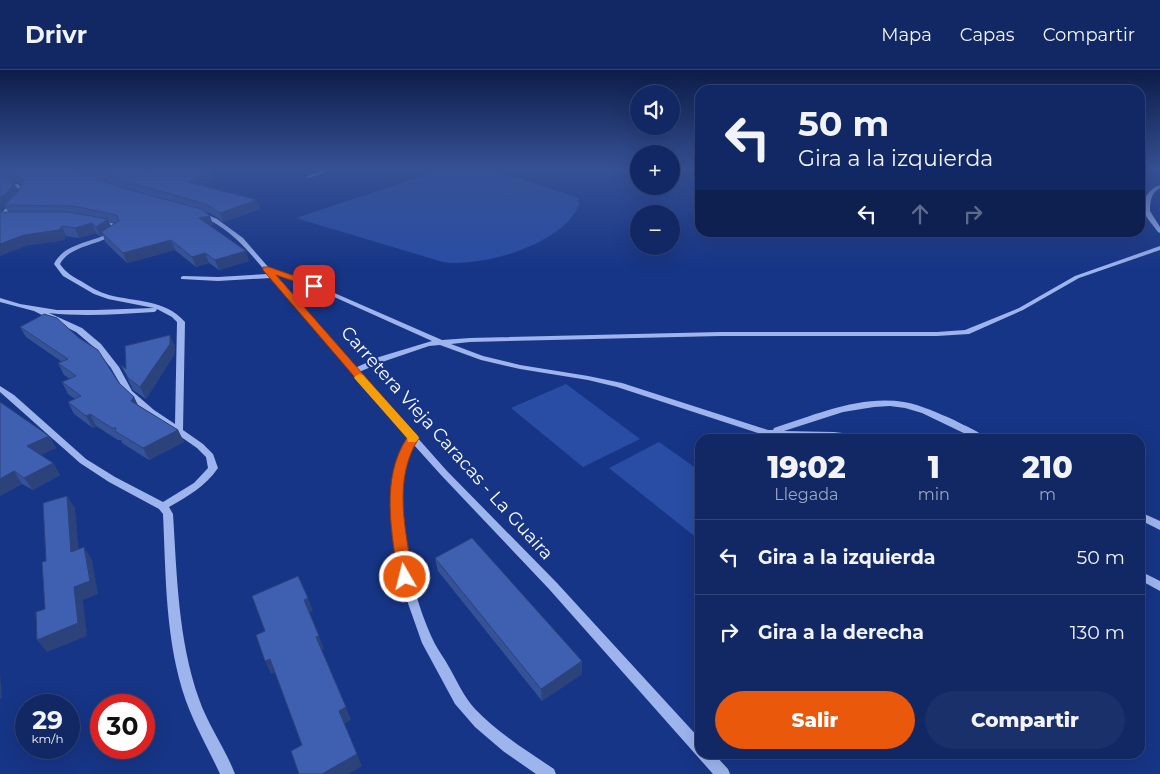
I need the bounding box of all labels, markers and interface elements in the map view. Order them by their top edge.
text: Drivr [25,20,87,49]
text: Mapa [881,24,932,46]
text: Capas [960,24,1015,46]
text: Compartir [1043,24,1135,46]
map controls [630,85,680,255]
button: sound [630,85,680,135]
text: 50 m [798,102,889,145]
icon: left [715,105,780,170]
button: + [630,145,680,195]
text: Gira a la izquierda [798,145,993,172]
icon: left [853,200,881,228]
icon: ahead [906,200,934,228]
icon: right [959,200,987,228]
button: − [630,205,680,255]
pin [293,265,335,307]
icon: arrive [300,272,328,300]
street label: Carretera Vieja Caracas - La Guaira [336,322,558,564]
text: 19:02 [767,449,846,486]
text: 1 [928,449,940,486]
text: 210 [1022,449,1073,486]
text: Llegada [774,485,838,504]
text: min [918,485,950,504]
text: m [1039,485,1056,504]
icon: left [715,543,743,571]
text: Gira a la izquierda [758,546,936,569]
text: 50 m [1077,546,1125,569]
position arrow [378,550,430,602]
icon: right [715,618,743,646]
text: Gira a la derecha [758,621,924,644]
text: 130 m [1070,621,1125,644]
button: Salir [715,691,915,749]
button: Compartir [925,691,1125,749]
speed limit sign: 30 [90,694,155,759]
text: 29 [32,705,63,735]
text: km/h [31,731,64,746]

